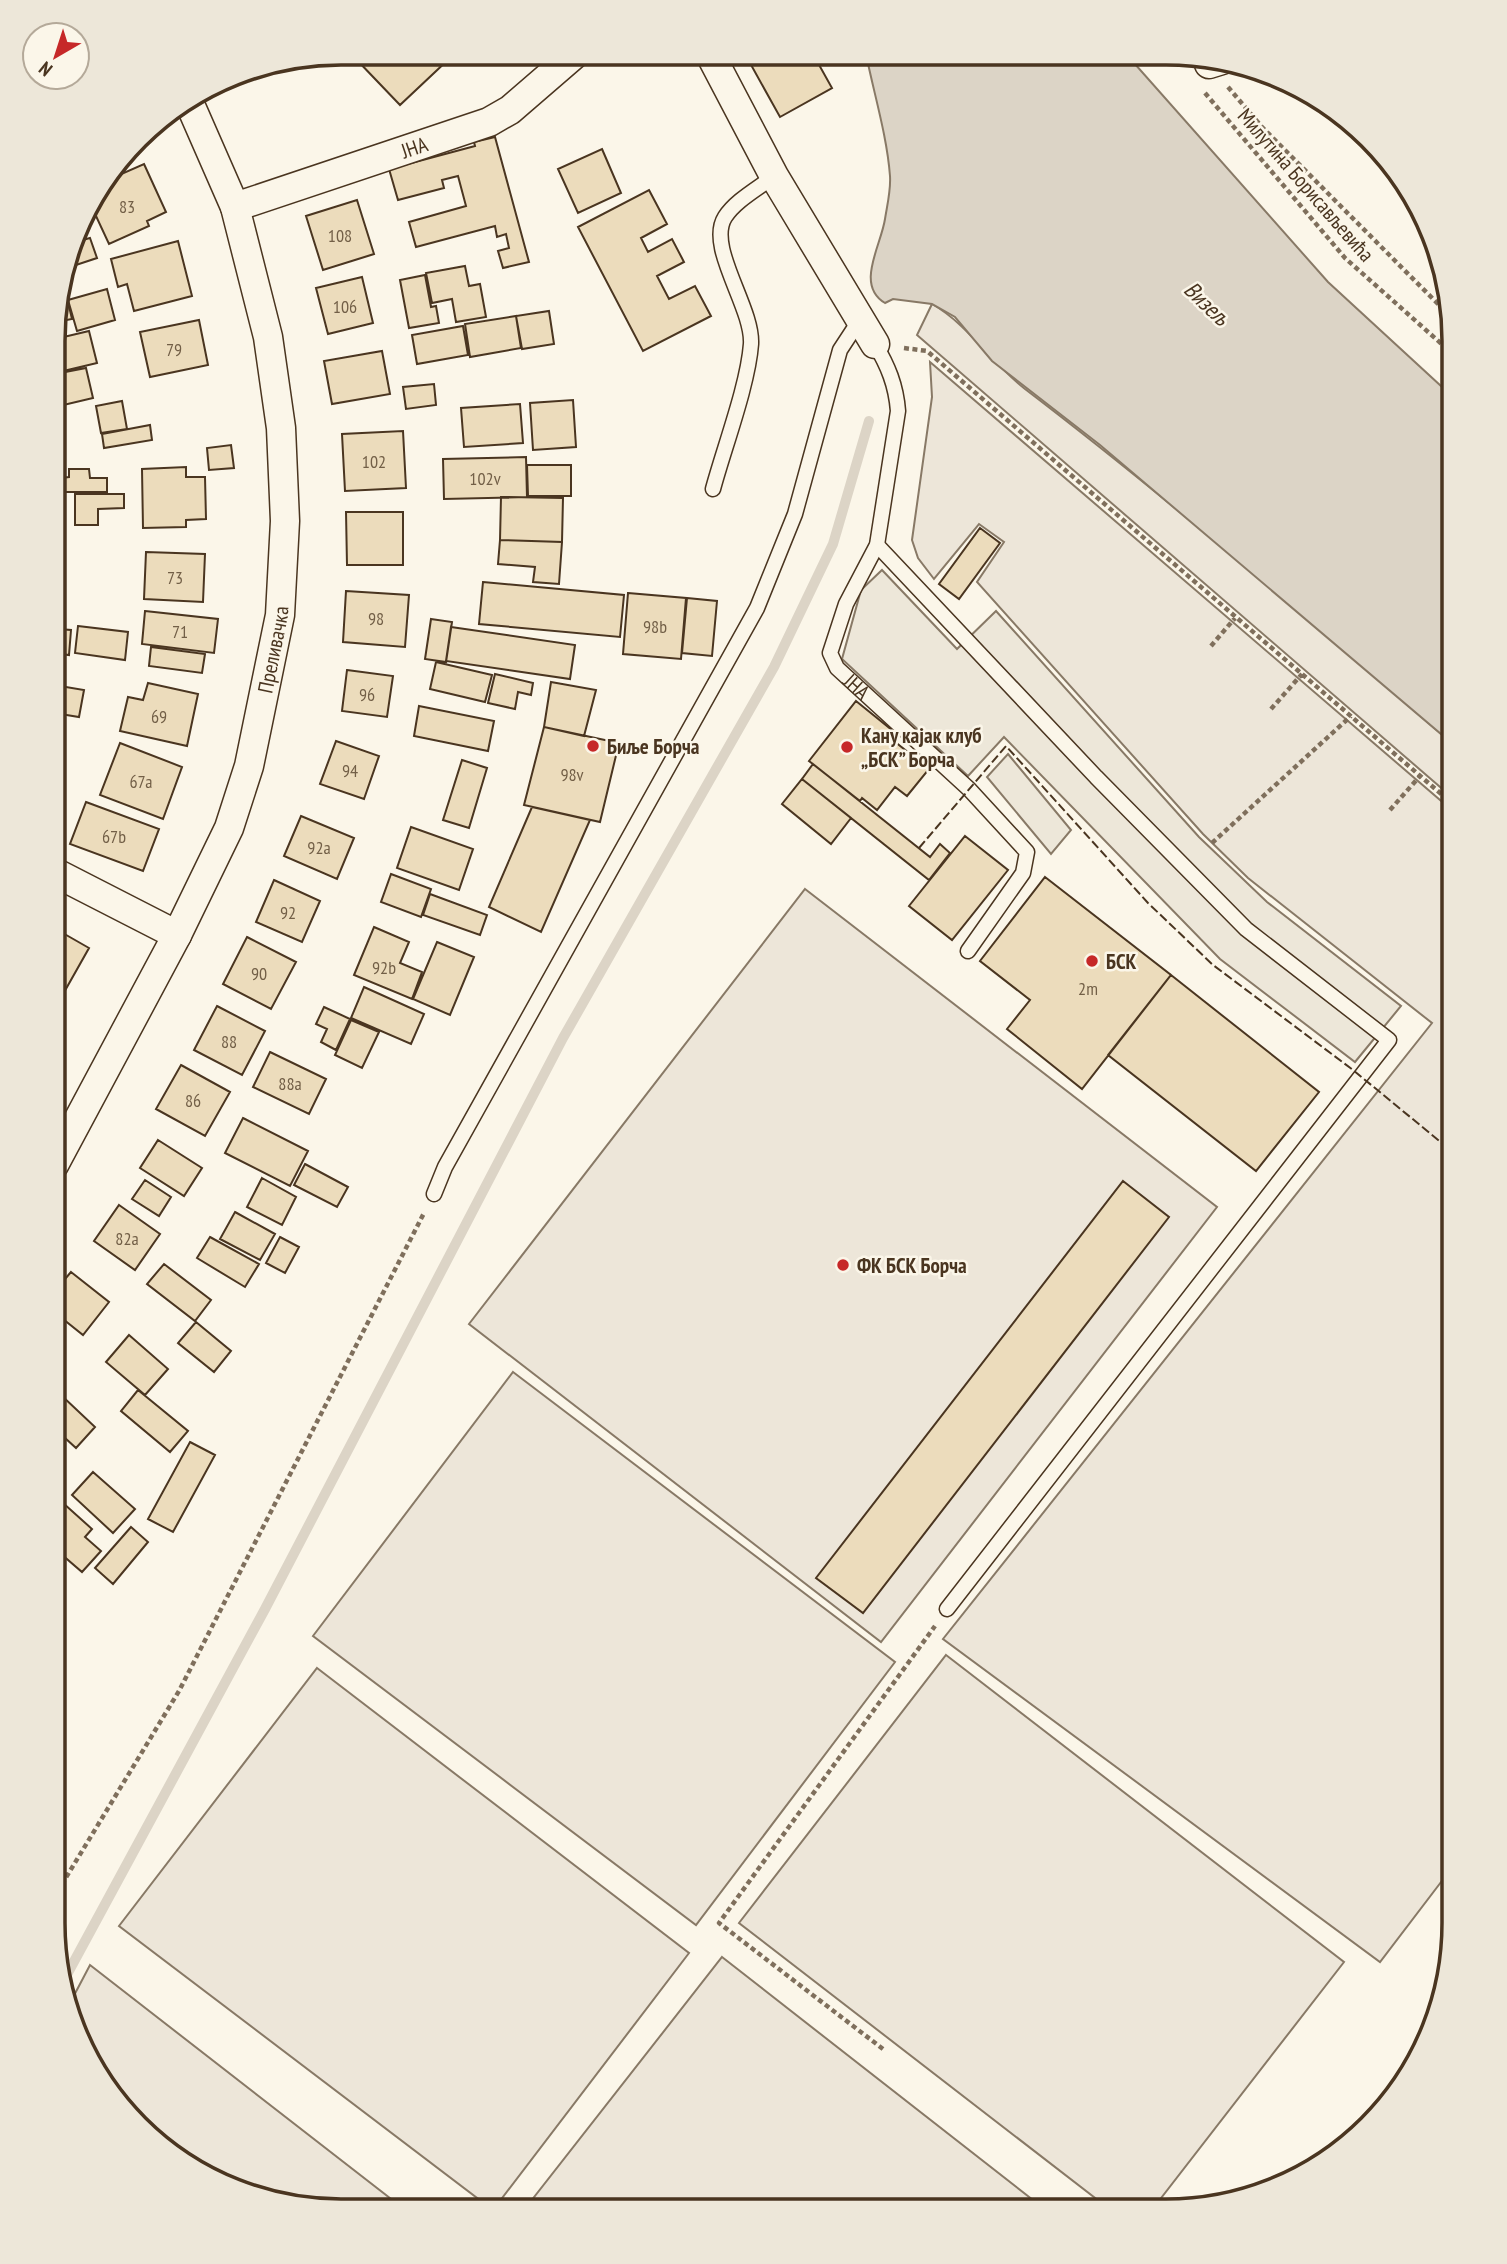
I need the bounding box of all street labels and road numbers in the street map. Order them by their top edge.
street label: Милутина Борисављевића [1232,103,1380,267]
street label: ЈНА [397,130,431,164]
street label: Преливачка [251,605,294,695]
street label: ЈНА [837,667,876,705]

